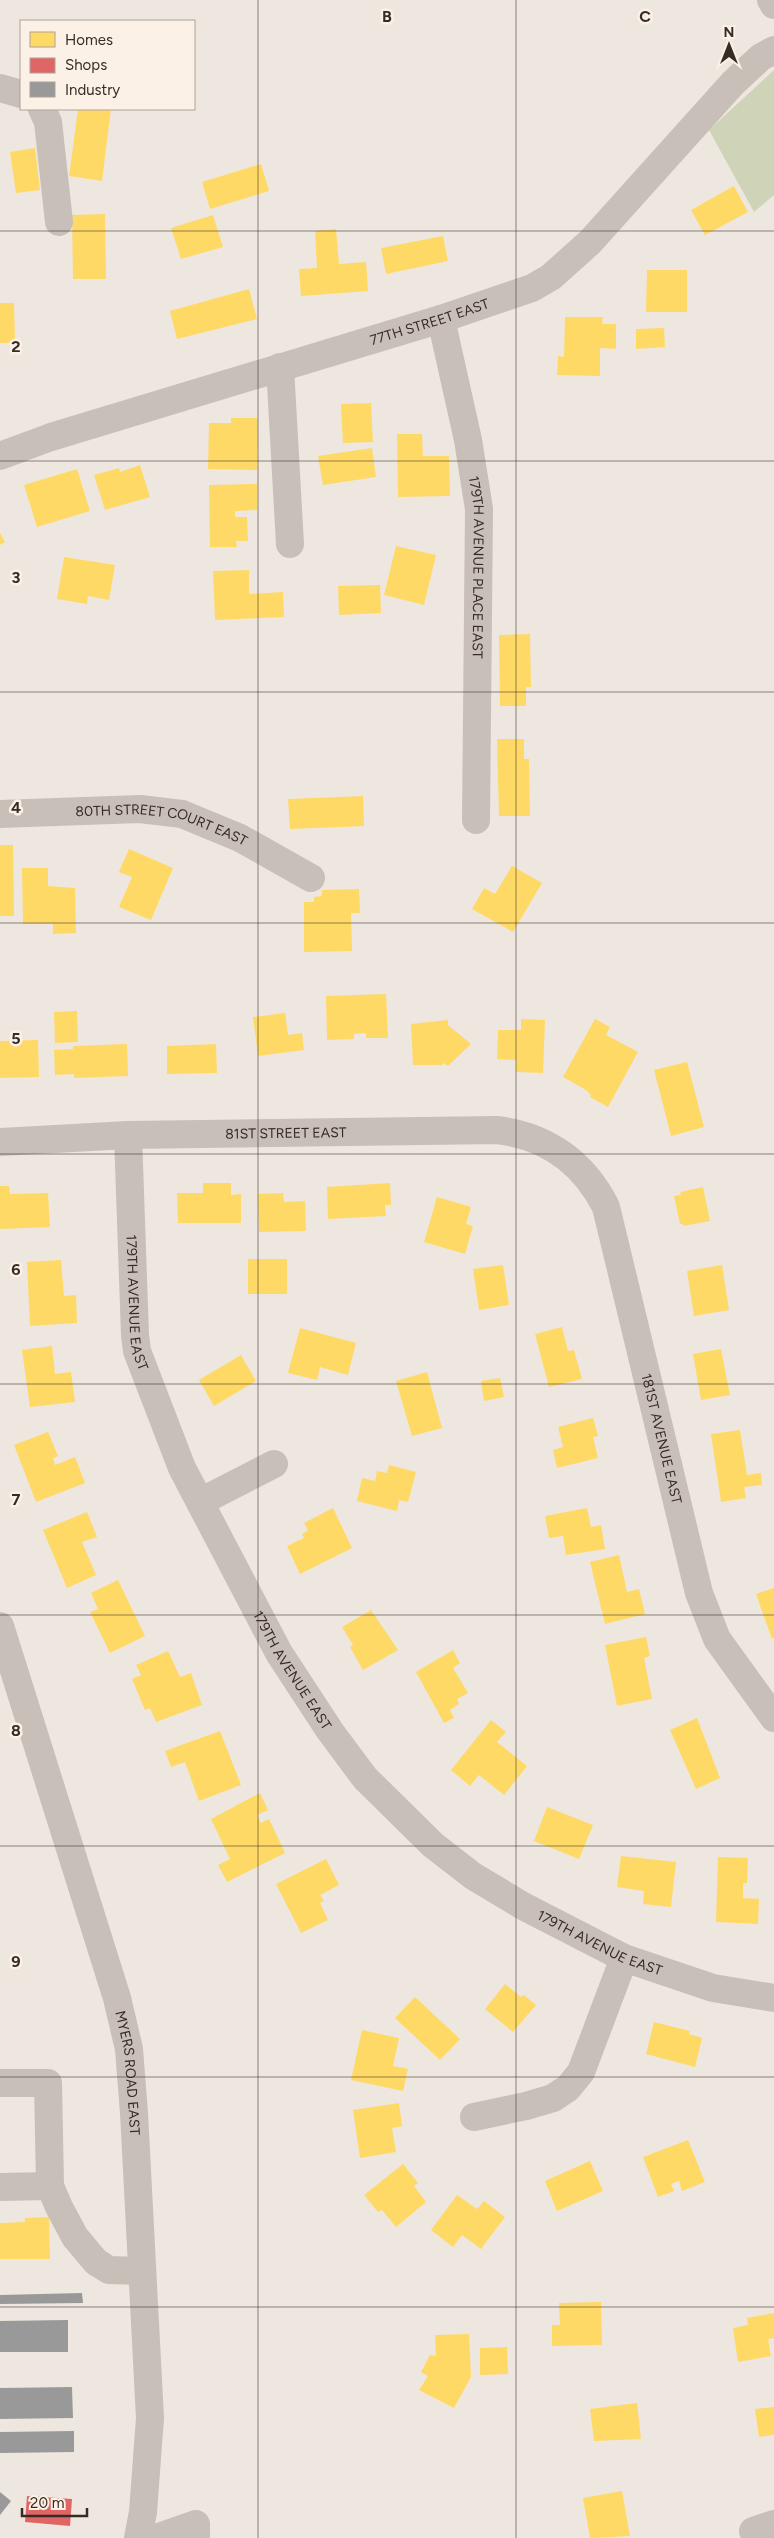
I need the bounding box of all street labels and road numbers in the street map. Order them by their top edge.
street label: 77TH STREET EAST [368,295,492,349]
street label: 179TH AVENUE PLACE EAST [465,475,487,659]
street label: 80TH STREET COURT EAST [75,801,251,850]
street label: 81ST STREET EAST [225,1124,347,1143]
street label: 179TH AVENUE EAST [122,1234,152,1373]
street label: 181ST AVENUE EAST [637,1372,685,1506]
street label: 179TH AVENUE EAST [249,1608,335,1733]
street label: 179TH AVENUE EAST [534,1907,665,1979]
street label: MYERS ROAD EAST [111,2009,143,2136]

